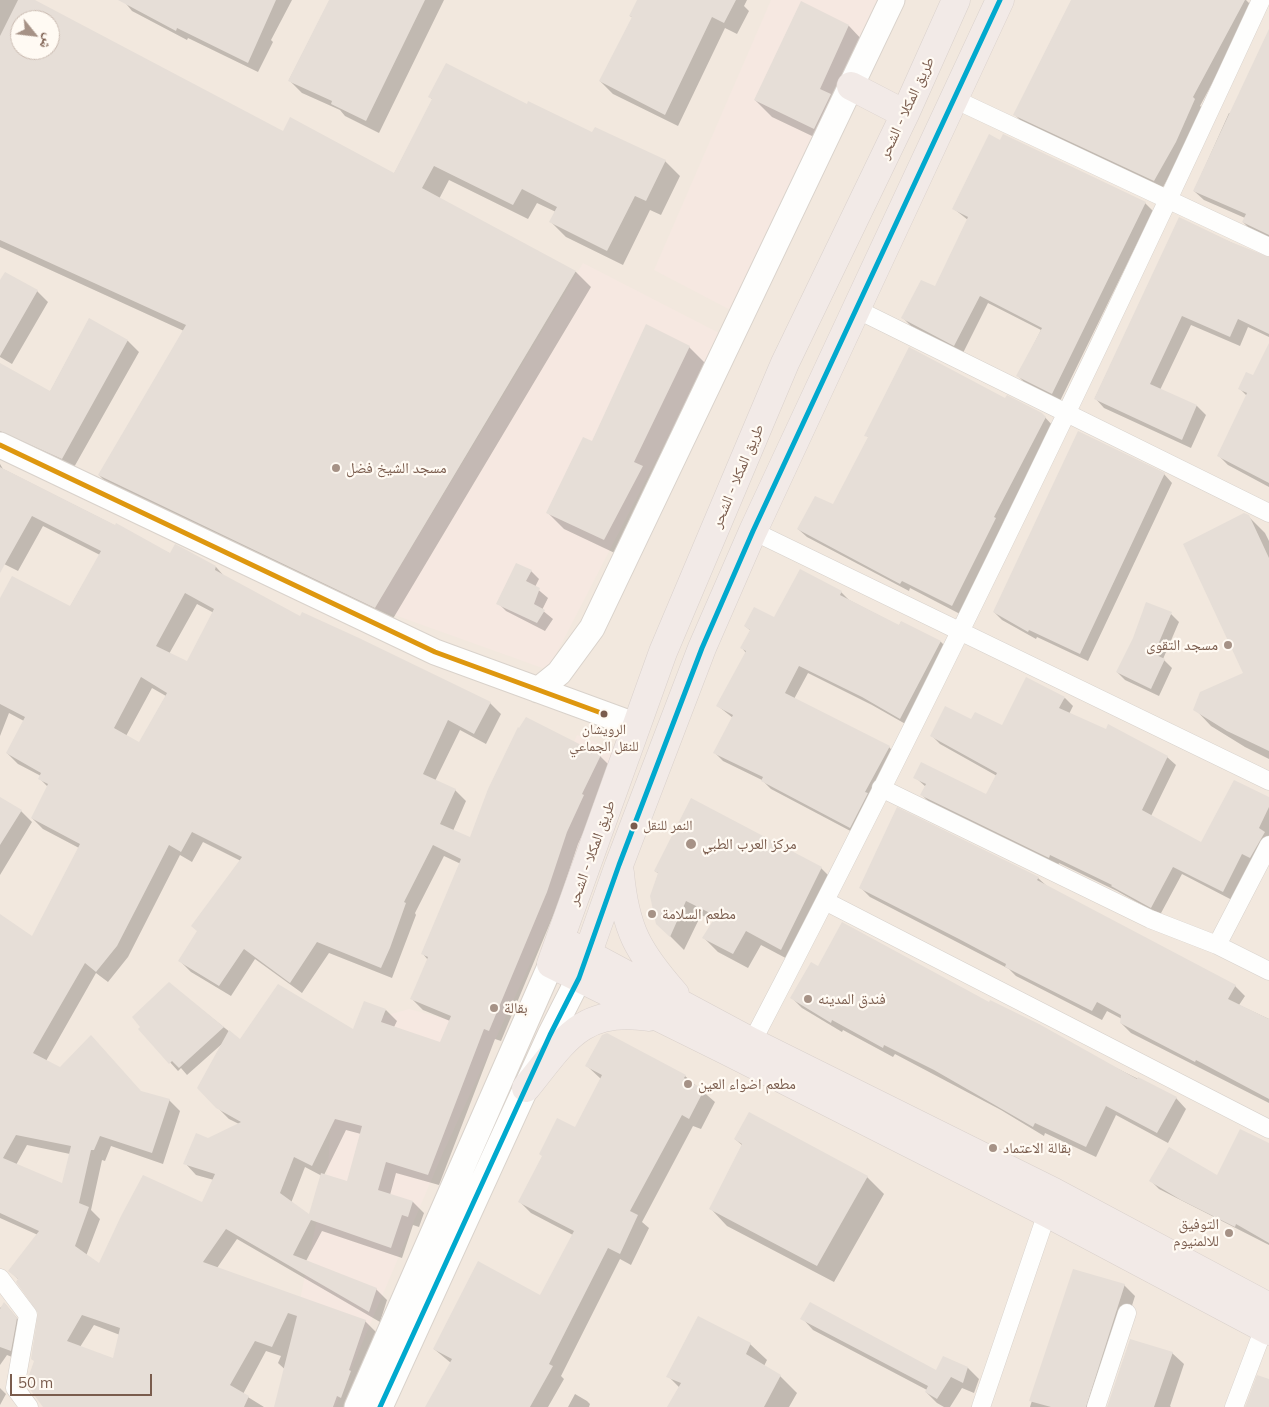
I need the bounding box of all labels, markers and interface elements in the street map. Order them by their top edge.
north arrow [10,10,60,60]
text: ش [36,31,59,53]
street label: طريق المكلا - الشحر [875,54,939,162]
street label: طريق المكلا - الشحر [708,422,768,530]
place label: مسجد الشيخ فضل [346,459,447,477]
marker: مسجد الشيخ فضل [330,462,342,474]
place label: مسجد التقوى [1146,636,1218,654]
marker: مسجد التقوى [1222,639,1234,651]
marker: الرويشان للنقل الجماعي [599,709,609,719]
place label: الرويشان للنقل الجماعي [569,722,639,754]
street label: طريق المكلا - الشحر [565,798,619,908]
place label: النمر للنقل [643,818,693,834]
marker: النمر للنقل [629,821,639,831]
place label: مركز العرب الطبي [702,835,796,853]
marker: مركز العرب الطبي [684,837,698,851]
place label: مطعم السلامة [662,905,736,923]
marker: مطعم السلامة [646,908,658,920]
place label: فندق المدينه [818,990,886,1008]
marker: فندق المدينه [802,993,814,1005]
place label: بقالة [504,999,528,1017]
marker: بقالة [488,1002,500,1014]
place label: مطعم اضواء العين [698,1075,796,1093]
marker: مطعم اضواء العين [682,1078,694,1090]
place label: بقالة الاعتماد [1003,1139,1071,1157]
marker: بقالة الاعتماد [987,1142,999,1154]
place label: التوفيق للالمنيوم [1173,1215,1219,1250]
marker: التوفيق للالمنيوم [1223,1227,1235,1239]
scale bar [12,1364,155,1396]
text: 50 m [18,1373,53,1392]

